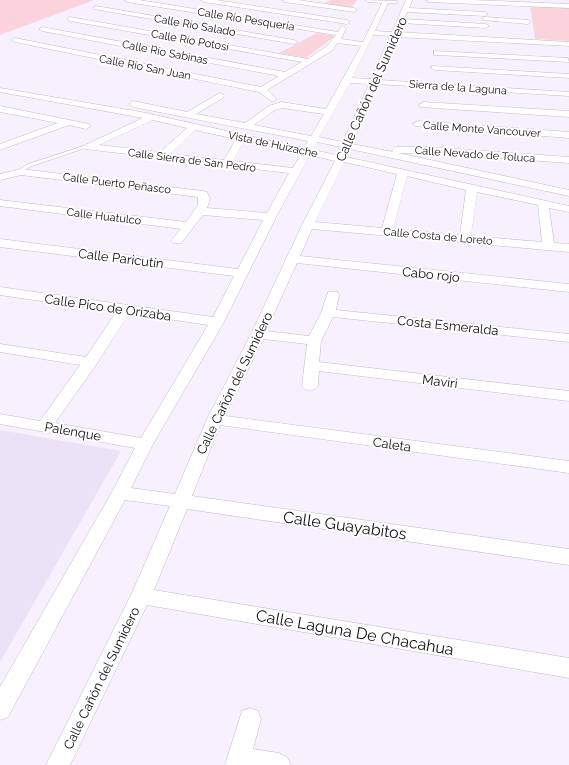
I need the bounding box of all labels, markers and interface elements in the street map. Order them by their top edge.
street label: Calle Río Pesquería [196,5,295,34]
street label: Calle Río Salado [153,12,237,39]
street label: Calle Cañón del Sumidero [333,14,410,164]
street label: Calle Río Potosí [150,27,230,54]
street label: Calle Río Sabinas [121,38,209,67]
street label: Calle Río San Juan [98,52,192,83]
street label: Sierra de la Laguna [409,78,507,97]
street label: Calle Monte Vancouver [423,119,541,140]
street label: Vista de Huizache [227,129,319,160]
street label: Calle Nevado de Toluca [414,144,536,165]
street label: Calle Sierra de San Pedro [127,146,257,175]
street label: Calle Puerto Peñasco [62,170,172,197]
street label: Calle Huatulco [66,205,142,228]
street label: Calle Costa de Loreto [383,225,494,248]
street label: Calle Paricutín [77,246,165,271]
street label: Cabo rojo [401,264,461,285]
street label: Calle Pico de Orizaba [44,291,172,324]
street label: Calle Cañón del Sumidero [193,309,276,457]
street label: Costa Esmeralda [397,313,499,338]
street label: Maviri [421,372,458,391]
street label: Palenque [43,419,103,444]
street label: Caleta [372,434,412,455]
street label: Calle Guayabitos [282,507,408,544]
street label: Calle Cañón del Sumidero [60,604,143,752]
street label: Calle Laguna De Chacahua [255,606,455,659]

